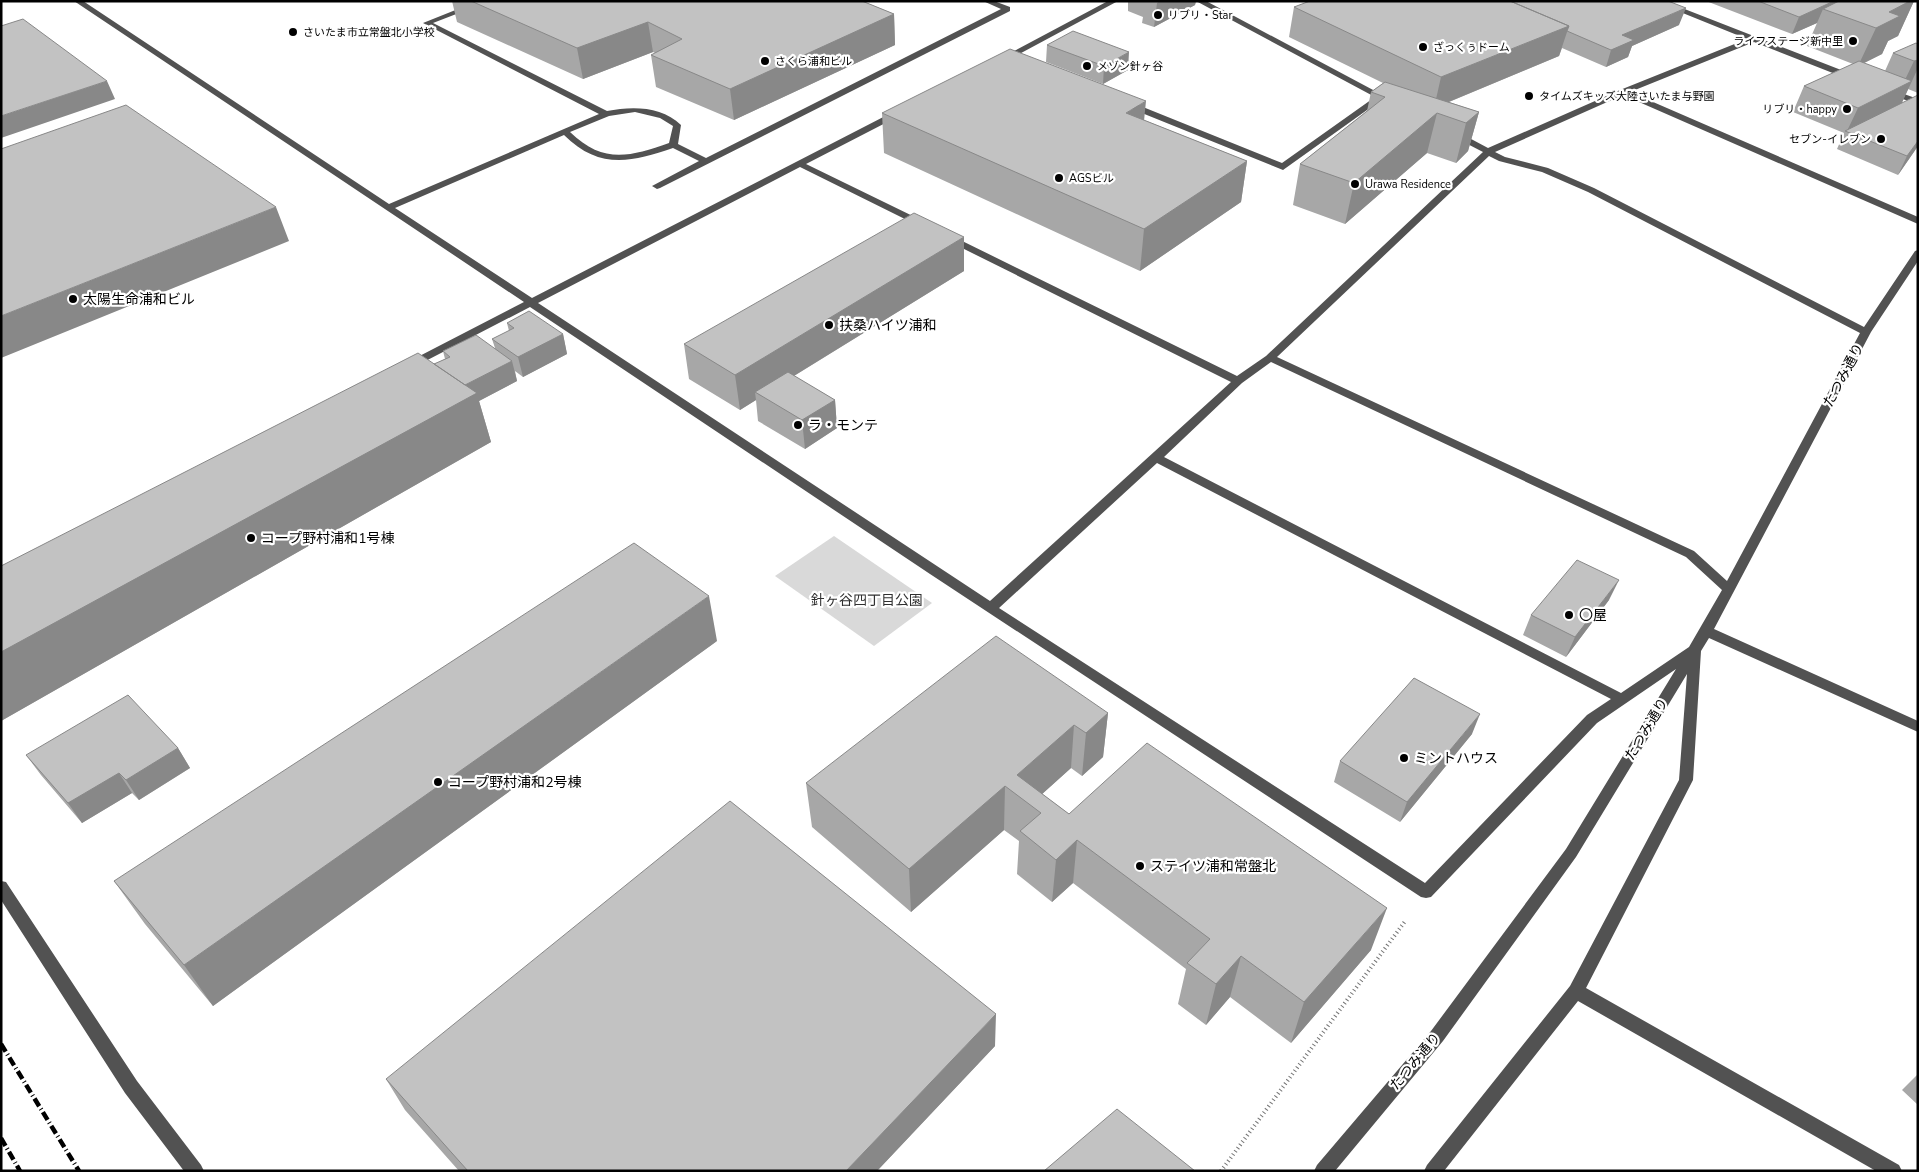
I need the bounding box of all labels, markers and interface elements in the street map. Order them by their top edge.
place label: リブリ・Star [1168,8,1232,23]
marker: リブリ・Star [1152,9,1164,21]
place label: さいたま市立常盤北小学校 [303,25,435,40]
marker: さいたま市立常盤北小学校 [287,26,299,38]
place label: ライフステージ新中里 [1733,34,1843,49]
marker: ライフステージ新中里 [1847,35,1859,47]
place label: ざっくぅドーム [1433,40,1510,55]
marker: ざっくぅドーム [1417,41,1429,53]
place label: さくら浦和ビル [775,54,852,69]
marker: さくら浦和ビル [759,55,771,67]
place label: メゾン針ヶ谷 [1097,59,1163,74]
marker: メゾン針ヶ谷 [1081,60,1093,72]
place label: タイムズキッズ大陸さいたま与野園 [1539,89,1714,104]
marker: タイムズキッズ大陸さいたま与野園 [1523,90,1535,102]
place label: リブリ・happy [1763,102,1837,117]
marker: リブリ・happy [1841,103,1853,115]
place label: セブン-イレブン [1789,132,1871,147]
marker: セブン-イレブン [1875,133,1887,145]
place label: AGSビル [1069,171,1114,186]
marker: AGSビル [1053,172,1065,184]
place label: Urawa Residence [1365,177,1451,192]
marker: Urawa Residence [1349,178,1361,190]
place label: 太陽生命浦和ビル [83,290,195,309]
marker: 太陽生命浦和ビル [67,293,79,305]
place label: 扶桑ハイツ浦和 [839,316,937,335]
marker: 扶桑ハイツ浦和 [823,319,835,331]
street label: たつみ通り [1819,340,1868,411]
place label: ラ・モンテ [808,416,878,435]
marker: ラ・モンテ [792,419,804,431]
place label: コープ野村浦和1号棟 [261,529,395,548]
marker: コープ野村浦和1号棟 [245,532,257,544]
park label: 針ヶ谷四丁目公園 [811,591,923,610]
place label: 〇屋 [1579,606,1607,625]
marker: 〇屋 [1563,609,1575,621]
street label: たつみ通り [1620,694,1673,764]
place label: ミントハウス [1414,749,1498,768]
marker: ミントハウス [1398,752,1410,764]
place label: コープ野村浦和2号棟 [448,773,582,792]
marker: コープ野村浦和2号棟 [432,776,444,788]
place label: ステイツ浦和常盤北 [1150,857,1276,876]
marker: ステイツ浦和常盤北 [1134,860,1146,872]
street label: たつみ通り [1386,1028,1445,1094]

